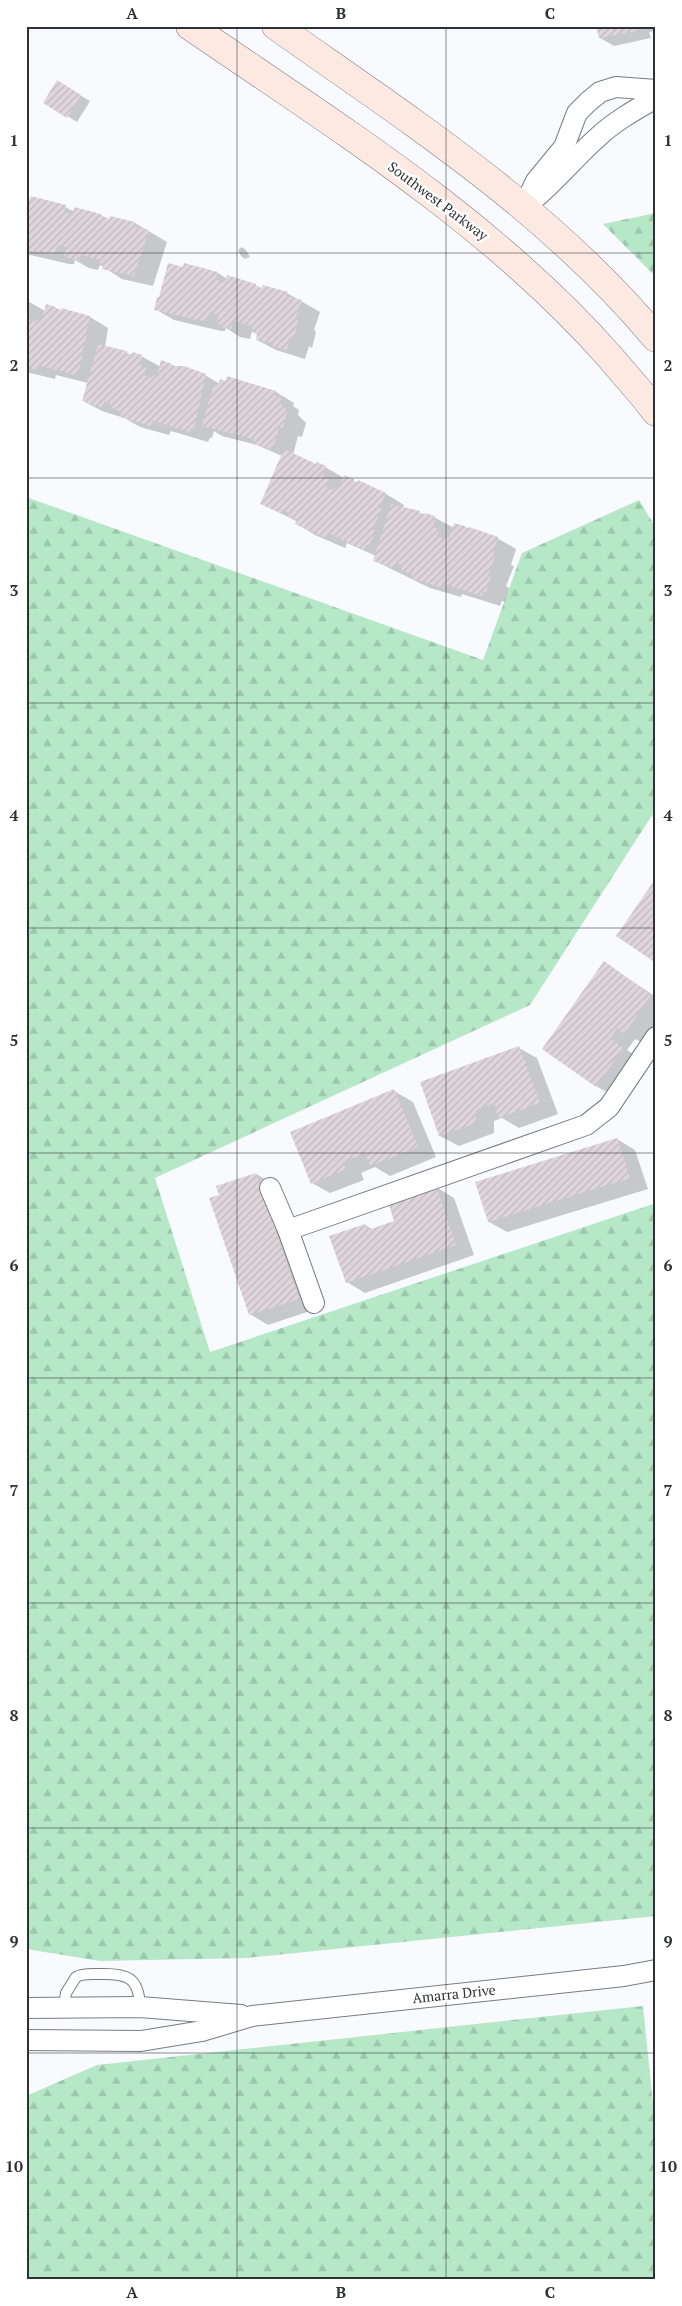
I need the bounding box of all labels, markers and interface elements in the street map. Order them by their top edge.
text: A [126,2,138,24]
text: B [336,2,346,24]
text: C [545,2,555,24]
text: 1 [9,129,19,151]
text: 1 [663,129,673,151]
street label: Southwest Parkway [384,157,493,245]
text: 2 [9,354,19,376]
text: 2 [663,354,673,376]
text: 3 [9,579,19,601]
text: 3 [663,579,673,601]
text: 4 [9,804,19,826]
text: 4 [663,804,673,826]
text: 5 [9,1029,19,1051]
text: 5 [663,1029,673,1051]
text: 6 [9,1254,19,1276]
text: 6 [663,1254,673,1276]
text: 7 [9,1479,19,1501]
text: 7 [663,1479,673,1501]
text: 8 [9,1704,19,1726]
text: 8 [663,1704,673,1726]
text: 9 [9,1930,19,1952]
text: 9 [663,1930,673,1952]
street label: Amarra Drive [412,1980,496,2007]
text: 10 [5,2155,23,2177]
text: 10 [659,2155,677,2177]
text: A [126,2281,138,2303]
text: B [336,2281,346,2303]
text: C [545,2281,555,2303]

